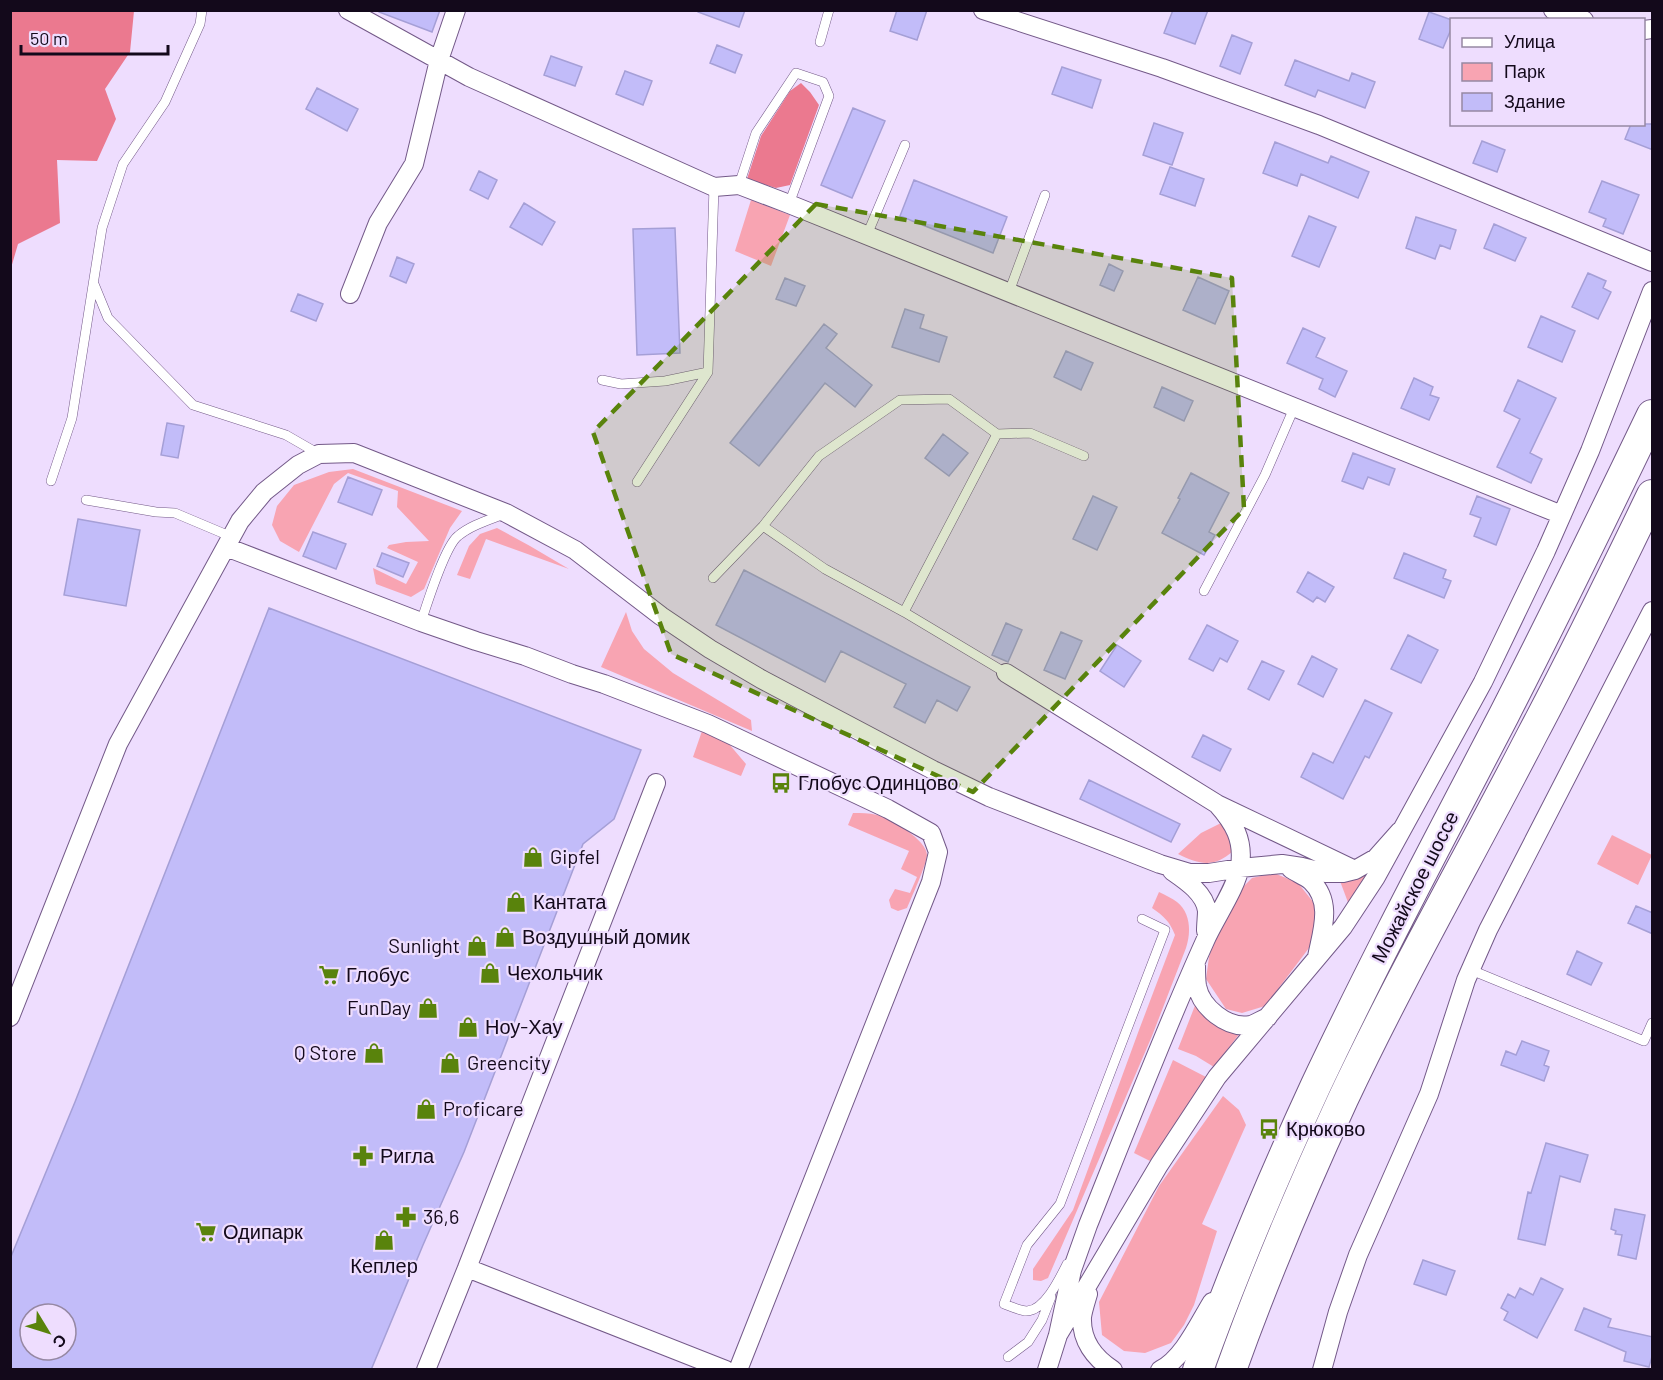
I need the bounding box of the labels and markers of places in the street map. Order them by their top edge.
place label: Глобус Одинцово [798,770,958,794]
bus stop icon: Глобус Одинцово [769,771,793,795]
place label: Gipfel [550,844,600,868]
shop icon: Gipfel [521,845,545,869]
place label: Кантата [533,889,607,913]
shop icon: Кантата [504,890,528,914]
place label: Воздушный домик [522,924,690,948]
shop icon: Воздушный домик [493,925,517,949]
place label: Sunlight [388,933,460,957]
shop icon: Sunlight [465,934,489,958]
place label: Чехольчик [507,960,603,984]
shop icon: Чехольчик [478,961,502,985]
place label: Глобус [346,962,410,986]
supermarket icon: Глобус [317,963,341,987]
place label: FunDay [347,995,411,1019]
shop icon: FunDay [416,996,440,1020]
place label: Ноу-Хау [485,1014,562,1038]
shop icon: Ноу-Хау [456,1015,480,1039]
place label: Q Store [294,1040,357,1064]
shop icon: Q Store [362,1041,386,1065]
place label: Greencity [467,1050,550,1074]
shop icon: Greencity [438,1051,462,1075]
place label: Proficare [443,1096,524,1120]
shop icon: Proficare [414,1097,438,1121]
place label: Крюково [1286,1116,1365,1140]
bus stop icon: Крюково [1257,1117,1281,1141]
place label: Ригла [380,1143,435,1167]
pharmacy icon: Ригла [351,1144,375,1168]
place label: 36,6 [423,1204,459,1228]
pharmacy icon: 36,6 [394,1205,418,1229]
place label: Одипарк [223,1219,303,1243]
supermarket icon: Одипарк [194,1220,218,1244]
shop icon: Кеплер [372,1228,396,1252]
place label: Кеплер [350,1253,418,1277]

